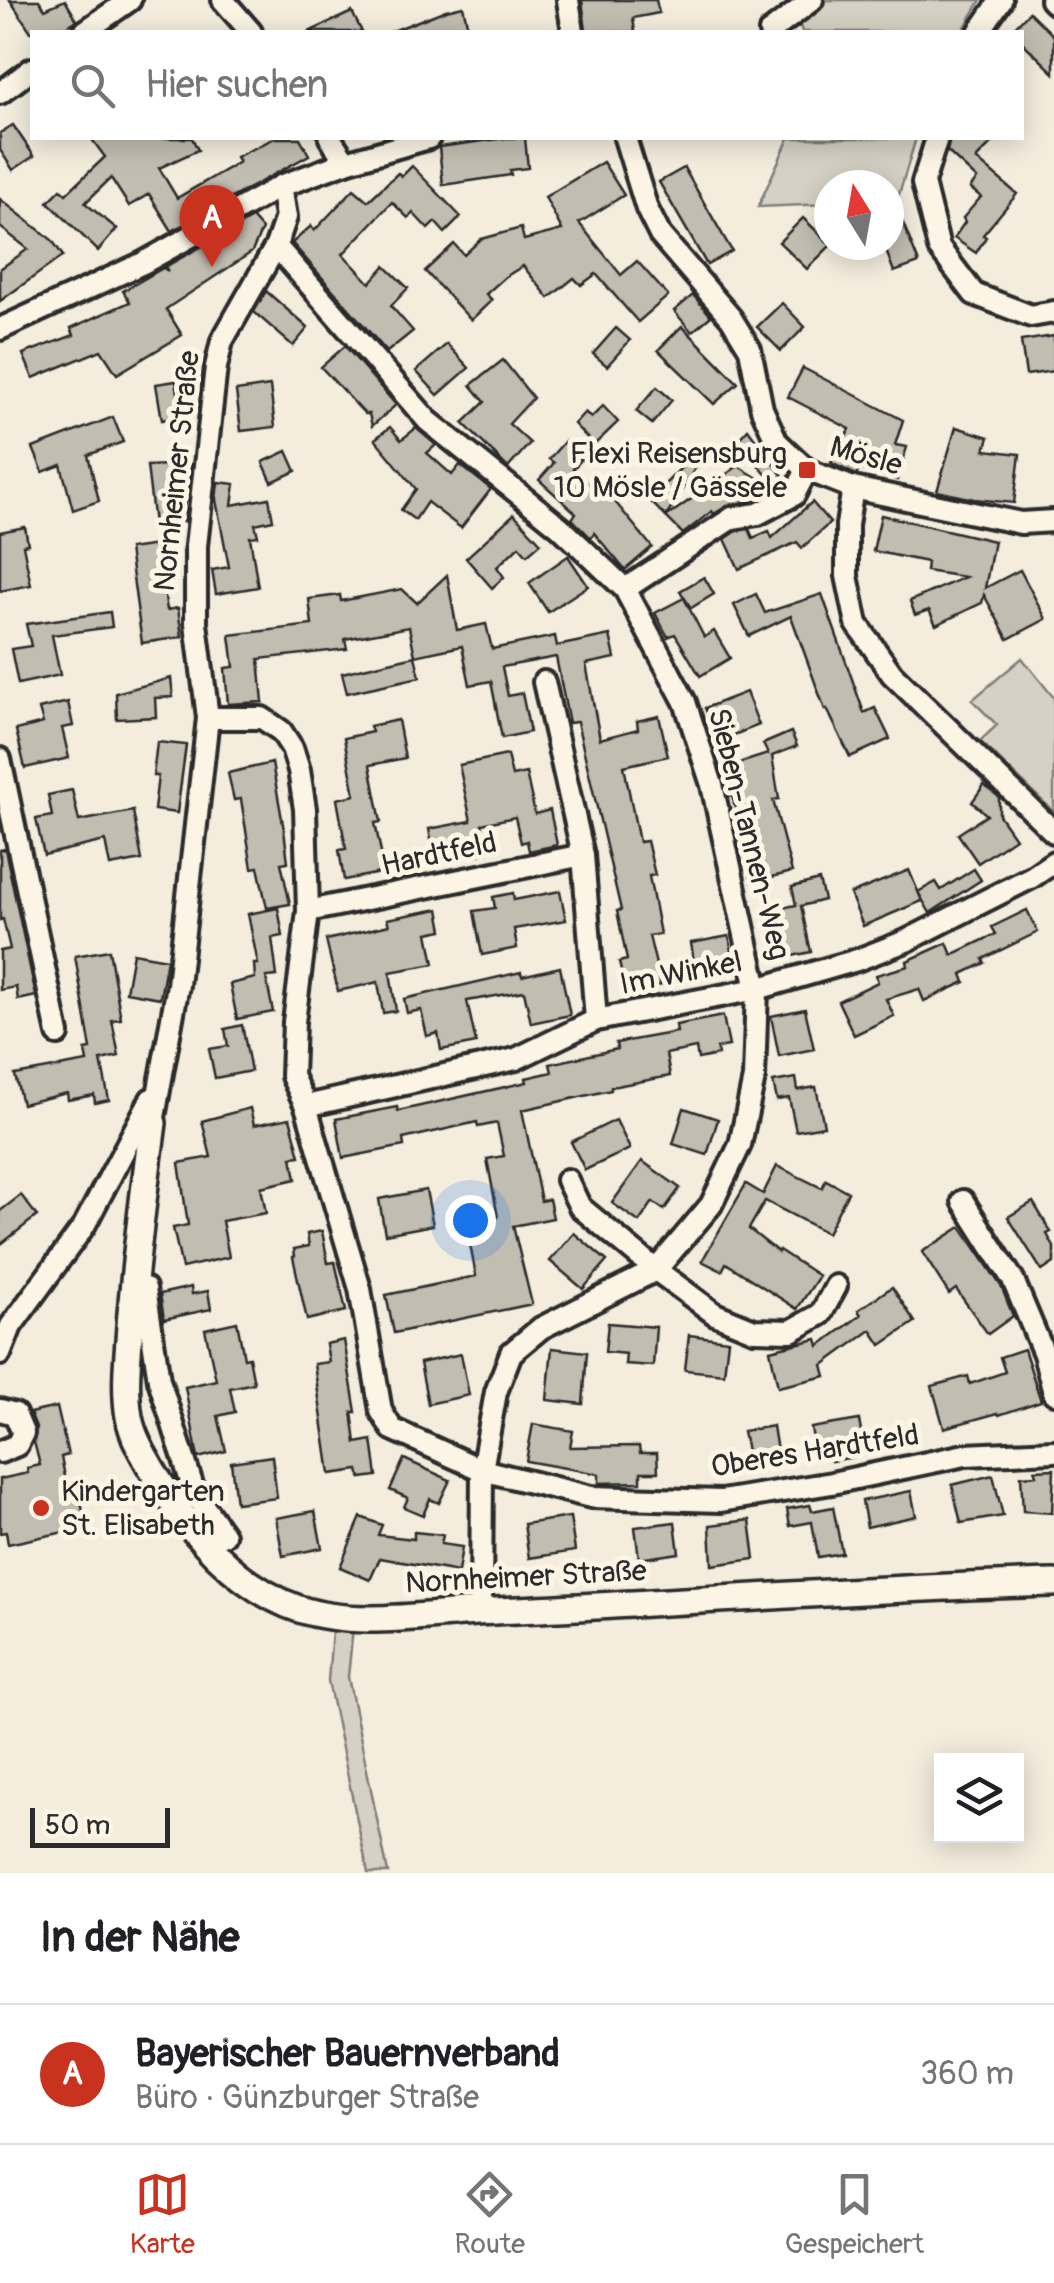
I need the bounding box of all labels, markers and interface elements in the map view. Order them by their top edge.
search box [30,30,1024,140]
icon: search [65,58,120,113]
text: Hier suchen [145,61,328,109]
north arrow [814,170,904,260]
pin: A [180,184,244,267]
street label: Nornheimer Straße [146,349,208,593]
street label: Mösle [826,428,907,484]
place label: Flexi Reisensburg 10 Mösle / Gässele [553,435,787,506]
marker: Flexi Reisensburg 10 Mösle / Gässele [796,459,818,481]
street label: Sieben-Tannen-Weg [700,705,798,963]
street label: Hardtfeld [378,824,500,884]
street label: Im Winkel [617,943,745,1003]
your location [445,1195,496,1246]
street label: Oberes Hardtfeld [708,1416,922,1486]
place label: Kindergarten St. Elisabeth [61,1473,225,1544]
marker: Kindergarten St. Elisabeth [30,1497,52,1519]
street label: Nornheimer Straße [404,1552,648,1602]
map controls [934,1753,1024,1843]
button: layers [934,1753,1024,1843]
scale bar [30,1803,170,1848]
text: 50 m [45,1808,110,1843]
text: In der Nähe [40,1912,239,1964]
text: Bayerischer Bauernverband [135,2030,560,2078]
text: A [62,2054,83,2094]
text: 360 m [920,2054,1014,2094]
text: Büro · Günzburger Straße [135,2078,479,2118]
tab: Karte [130,2167,195,2262]
tab: Route [455,2167,525,2262]
tab: Gespeichert [785,2167,924,2262]

